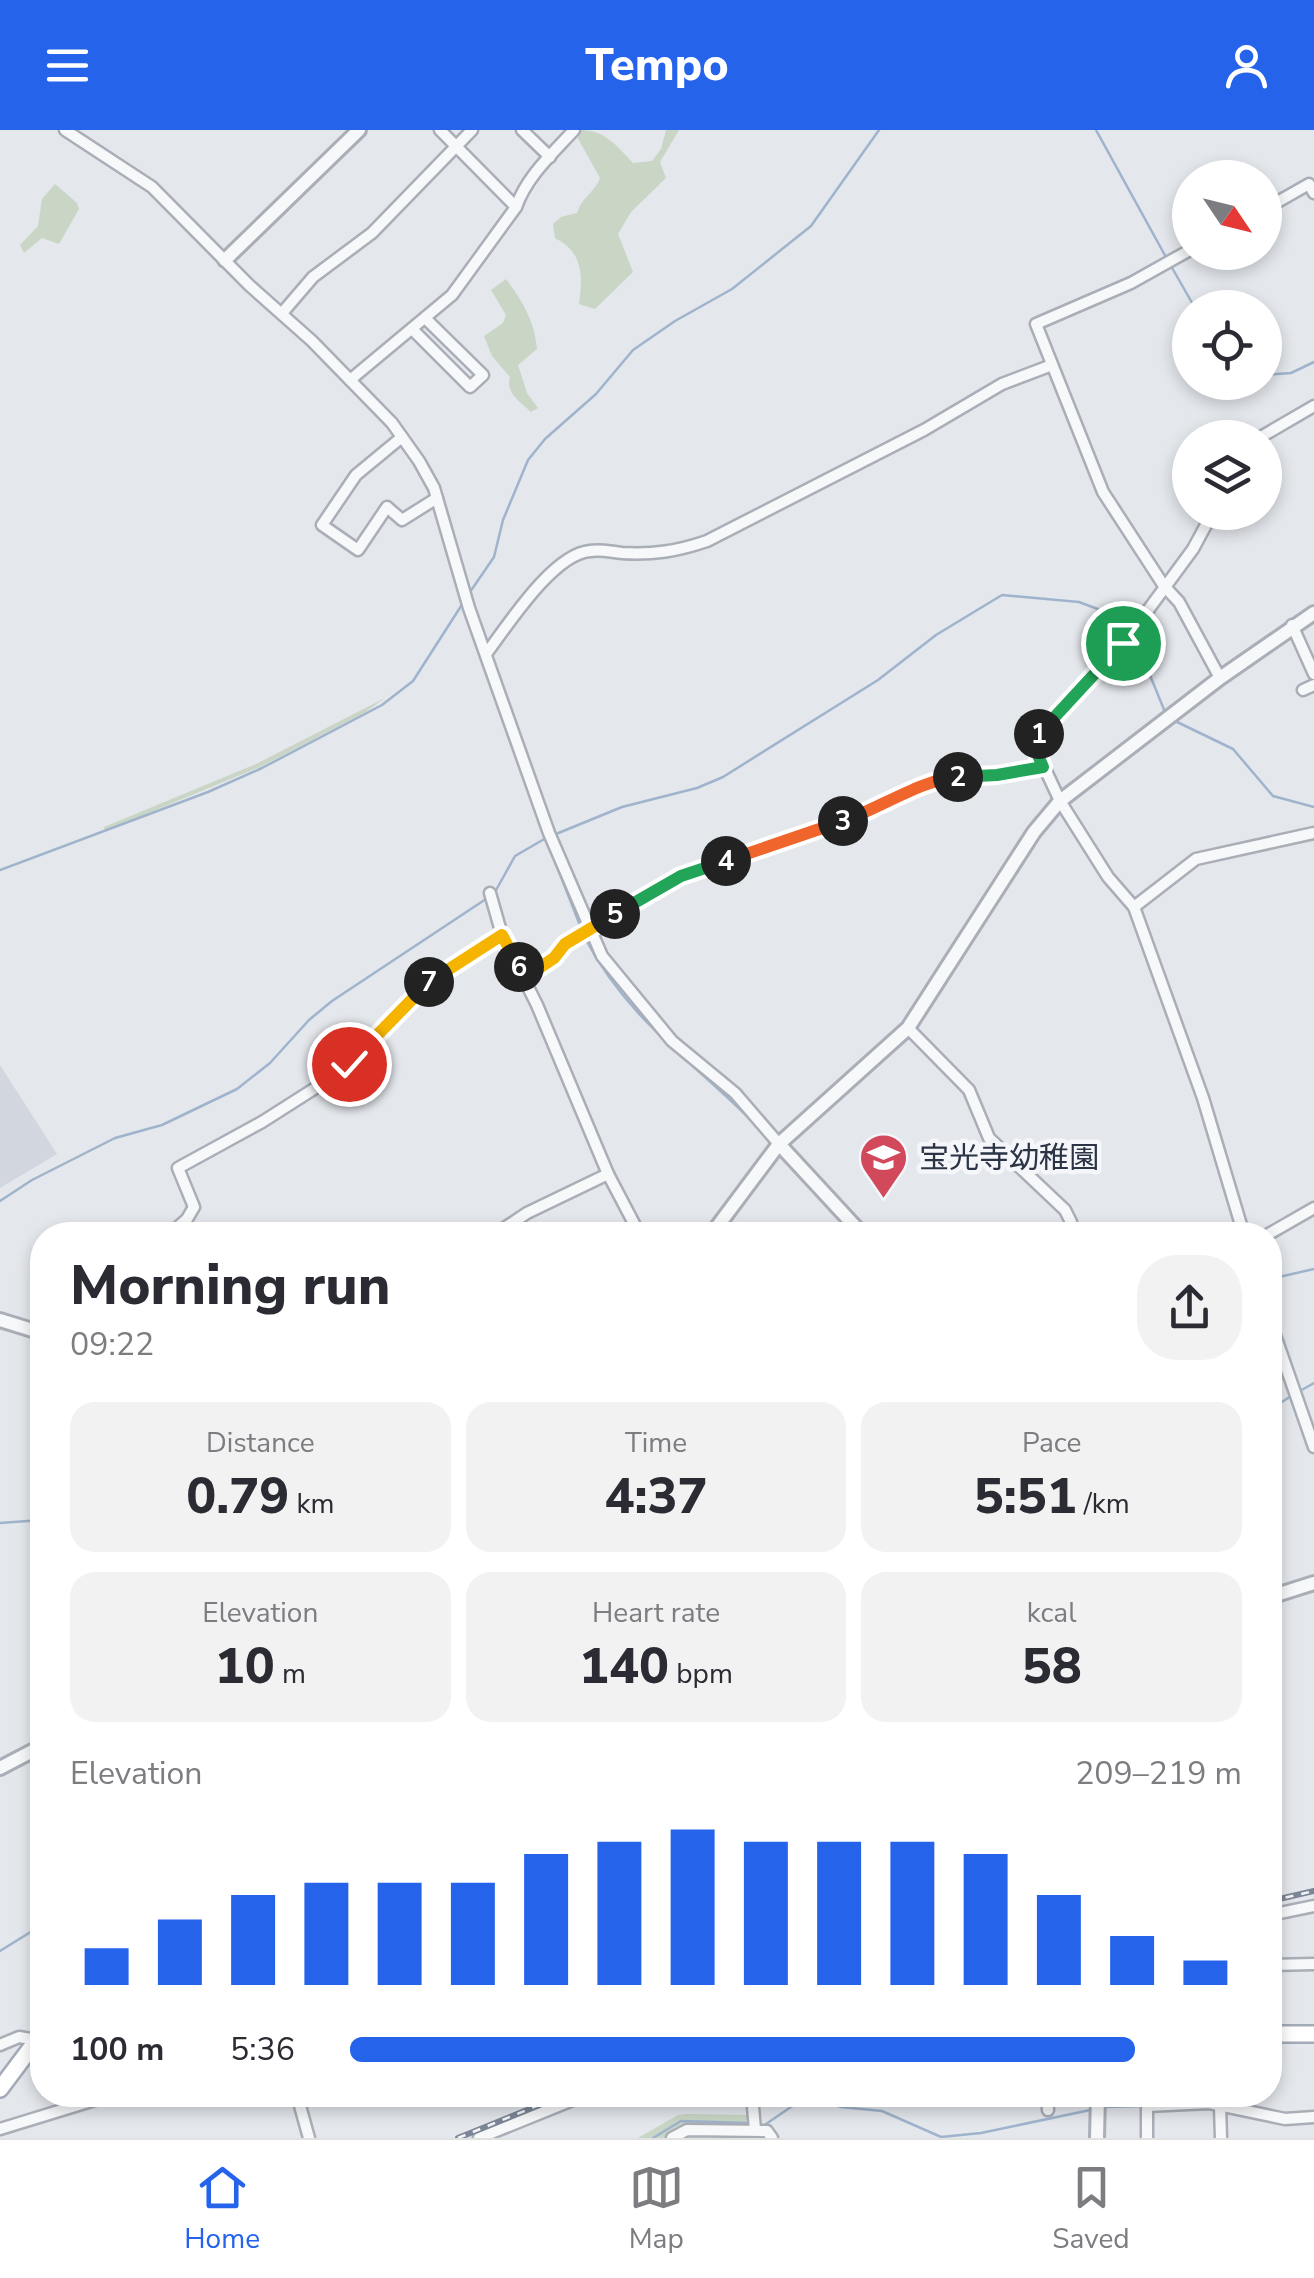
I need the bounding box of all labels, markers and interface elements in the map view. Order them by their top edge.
text: Tempo [585,35,729,96]
icon: menu [40,38,95,93]
icon: person [1219,38,1274,93]
north arrow [1172,160,1282,270]
map controls [1172,160,1282,530]
button: locate [1172,290,1282,400]
button: layers [1172,420,1282,530]
pin [1081,601,1166,686]
icon: arrive [1096,616,1151,671]
pin: 1 [1014,709,1064,759]
text: 1 [1031,715,1047,753]
pin: 2 [933,752,983,802]
text: 2 [950,758,966,796]
pin: 3 [818,796,868,846]
text: 3 [835,802,851,840]
pin: 4 [701,836,751,886]
text: 4 [718,842,734,880]
pin: 5 [590,889,640,939]
text: 5 [607,895,623,933]
pin: 6 [494,942,544,992]
text: 6 [511,948,527,986]
pin: 7 [404,957,454,1007]
text: 7 [421,963,437,1001]
pin [307,1022,392,1107]
icon: check [322,1037,377,1092]
school or university icon: 宝光寺幼稚園 [858,1132,910,1200]
place label: 宝光寺幼稚園 [919,1138,1099,1179]
text: Morning run [70,1248,390,1323]
button: share [1137,1255,1242,1360]
text: 09:22 [70,1323,154,1366]
text: Distance [206,1424,315,1462]
text: Time [625,1424,687,1462]
text: Pace [1022,1424,1081,1462]
text: 0.79 [186,1462,289,1531]
text: 4:37 [604,1462,707,1531]
text: 5:51 [974,1462,1077,1531]
text: km [289,1485,334,1523]
text: /km [1077,1485,1130,1523]
text: Elevation [202,1594,318,1632]
text: Heart rate [592,1594,720,1632]
text: kcal [1027,1594,1076,1632]
text: 10 [215,1632,275,1701]
text: 140 [579,1632,669,1701]
text: 58 [1022,1632,1082,1701]
text: m [275,1655,306,1693]
text: bpm [669,1655,733,1693]
text: Elevation [70,1752,203,1795]
text: 209–219 m [1075,1752,1242,1795]
text: 100 m [70,2028,164,2071]
text: 5:36 [230,2028,295,2071]
tab: Home [184,2160,260,2258]
tab: Map [629,2160,684,2258]
tab: Saved [1052,2160,1130,2258]

